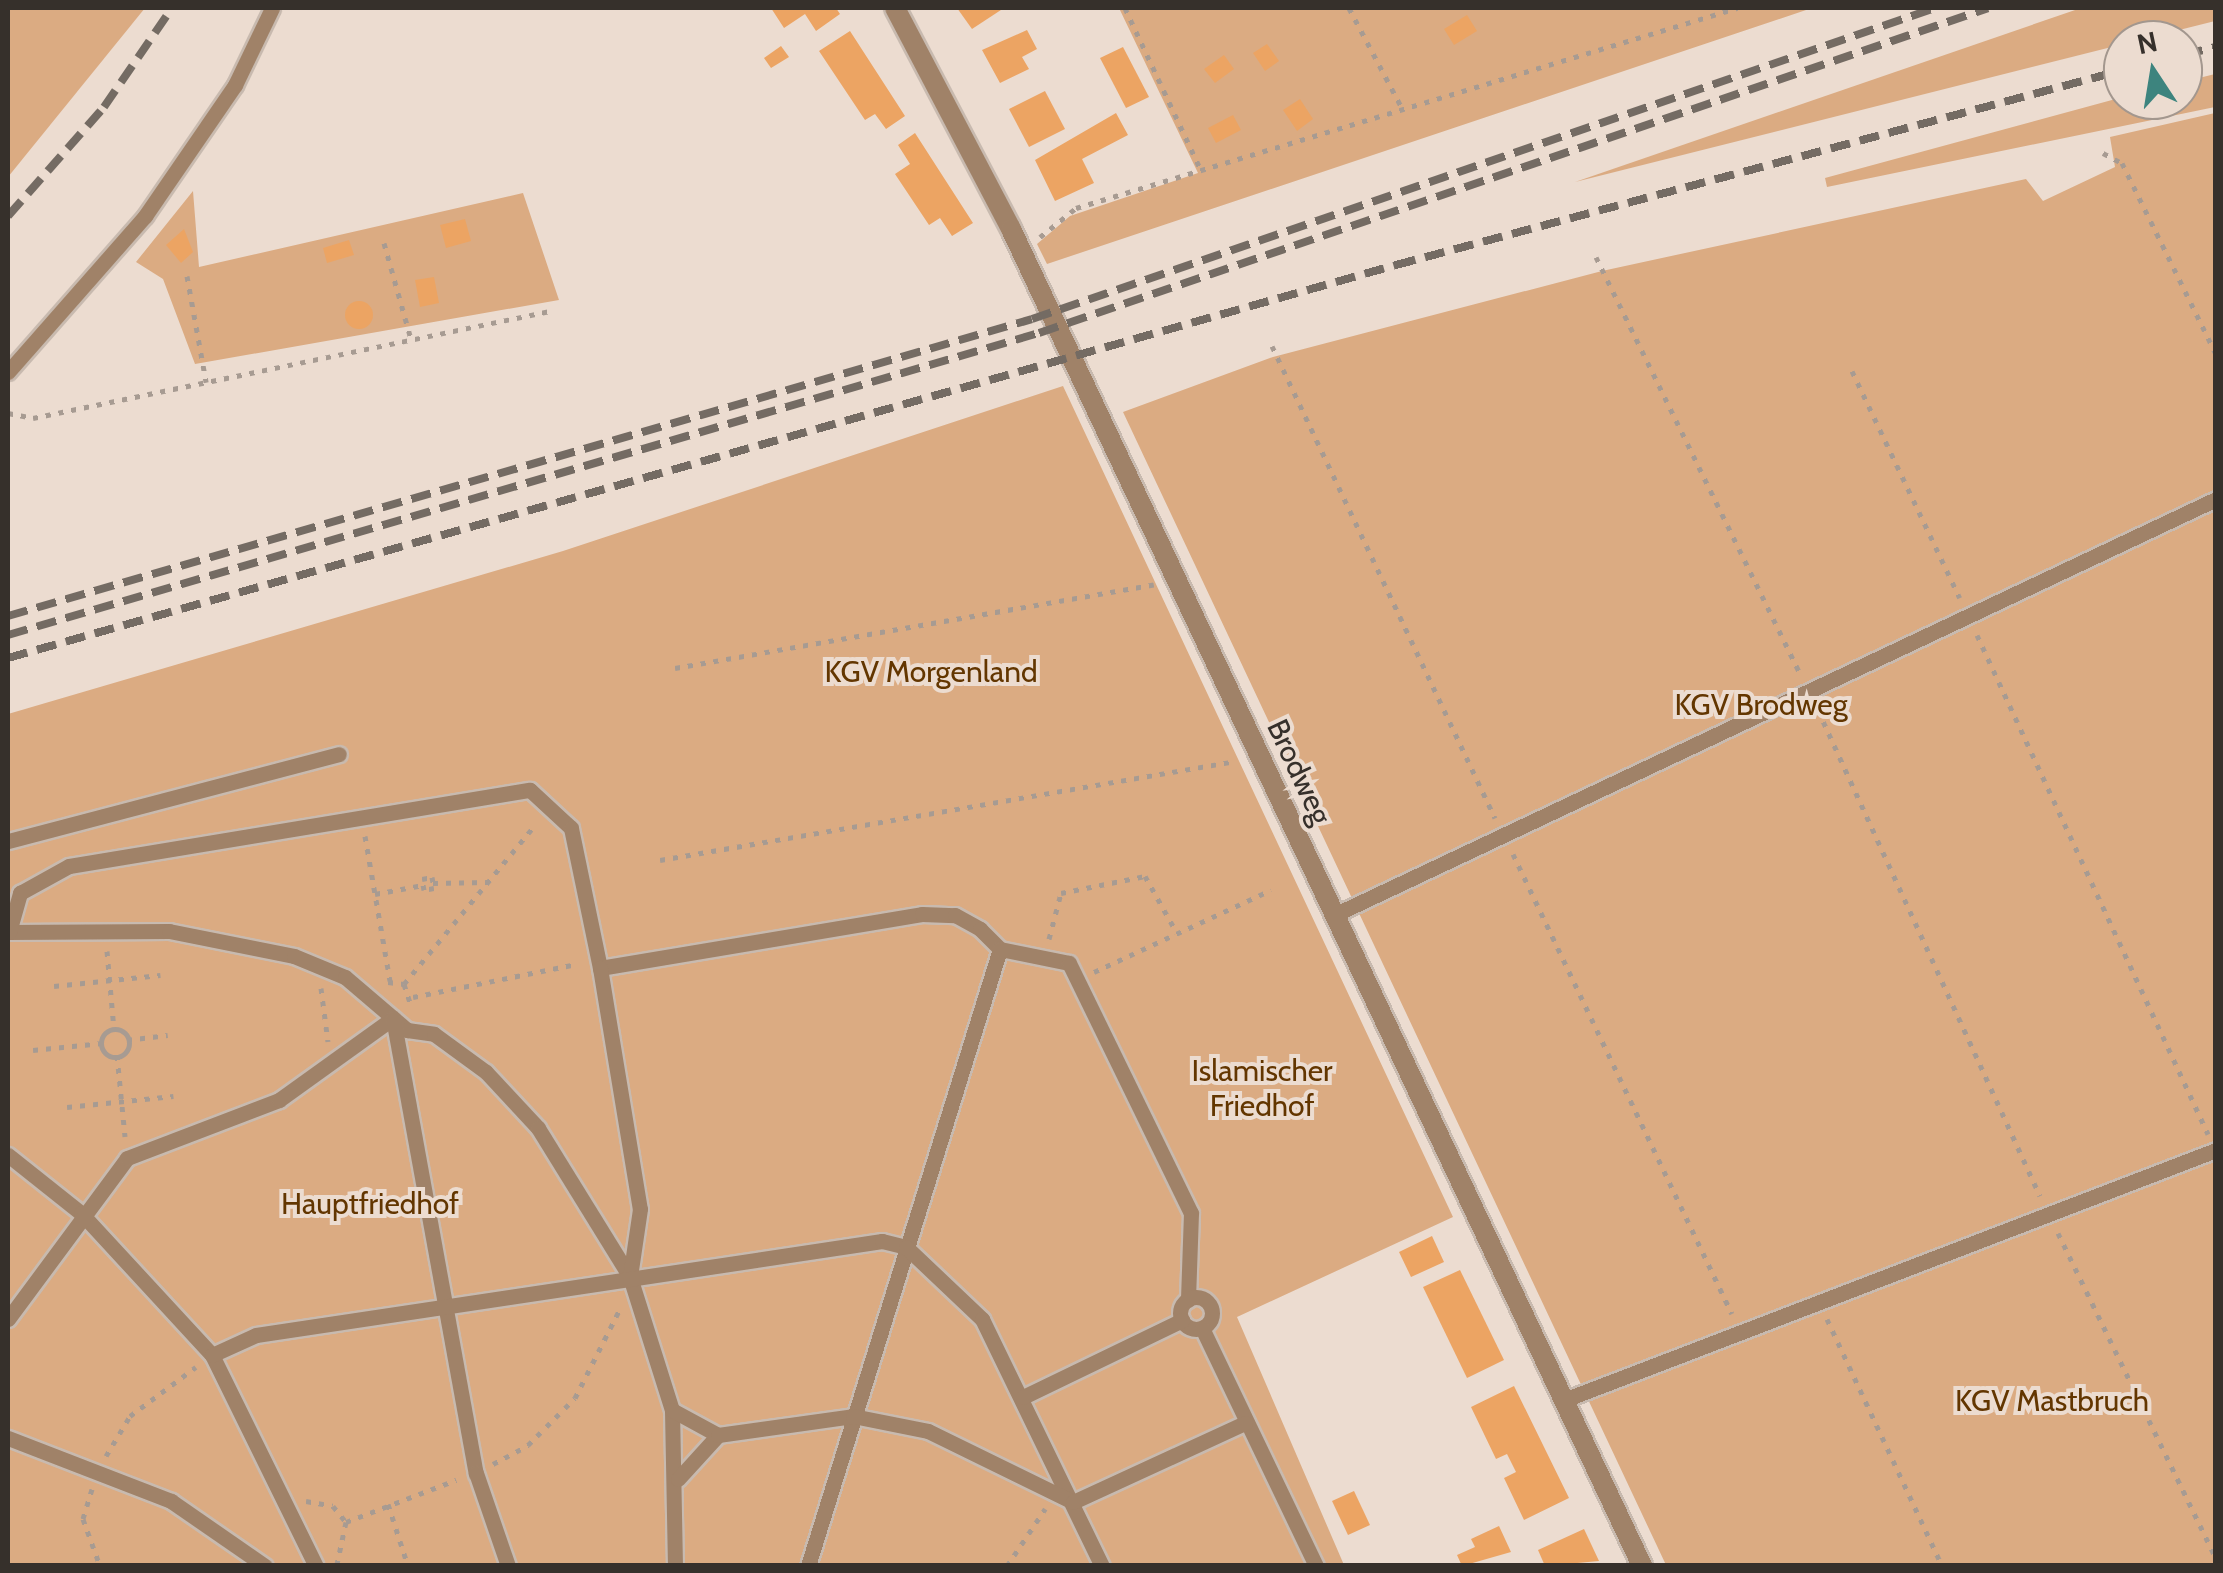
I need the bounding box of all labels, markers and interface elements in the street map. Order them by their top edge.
north arrow [2103,20,2203,120]
text: N [2134,24,2160,61]
park label: KGV Morgenland [824,654,1038,690]
park label: KGV Brodweg [1674,687,1848,723]
street label: Brodweg [1259,714,1339,830]
park label: Islamischer Friedhof [1191,1053,1333,1124]
park label: Hauptfriedhof [281,1186,459,1222]
park label: KGV Mastbruch [1955,1383,2149,1419]

